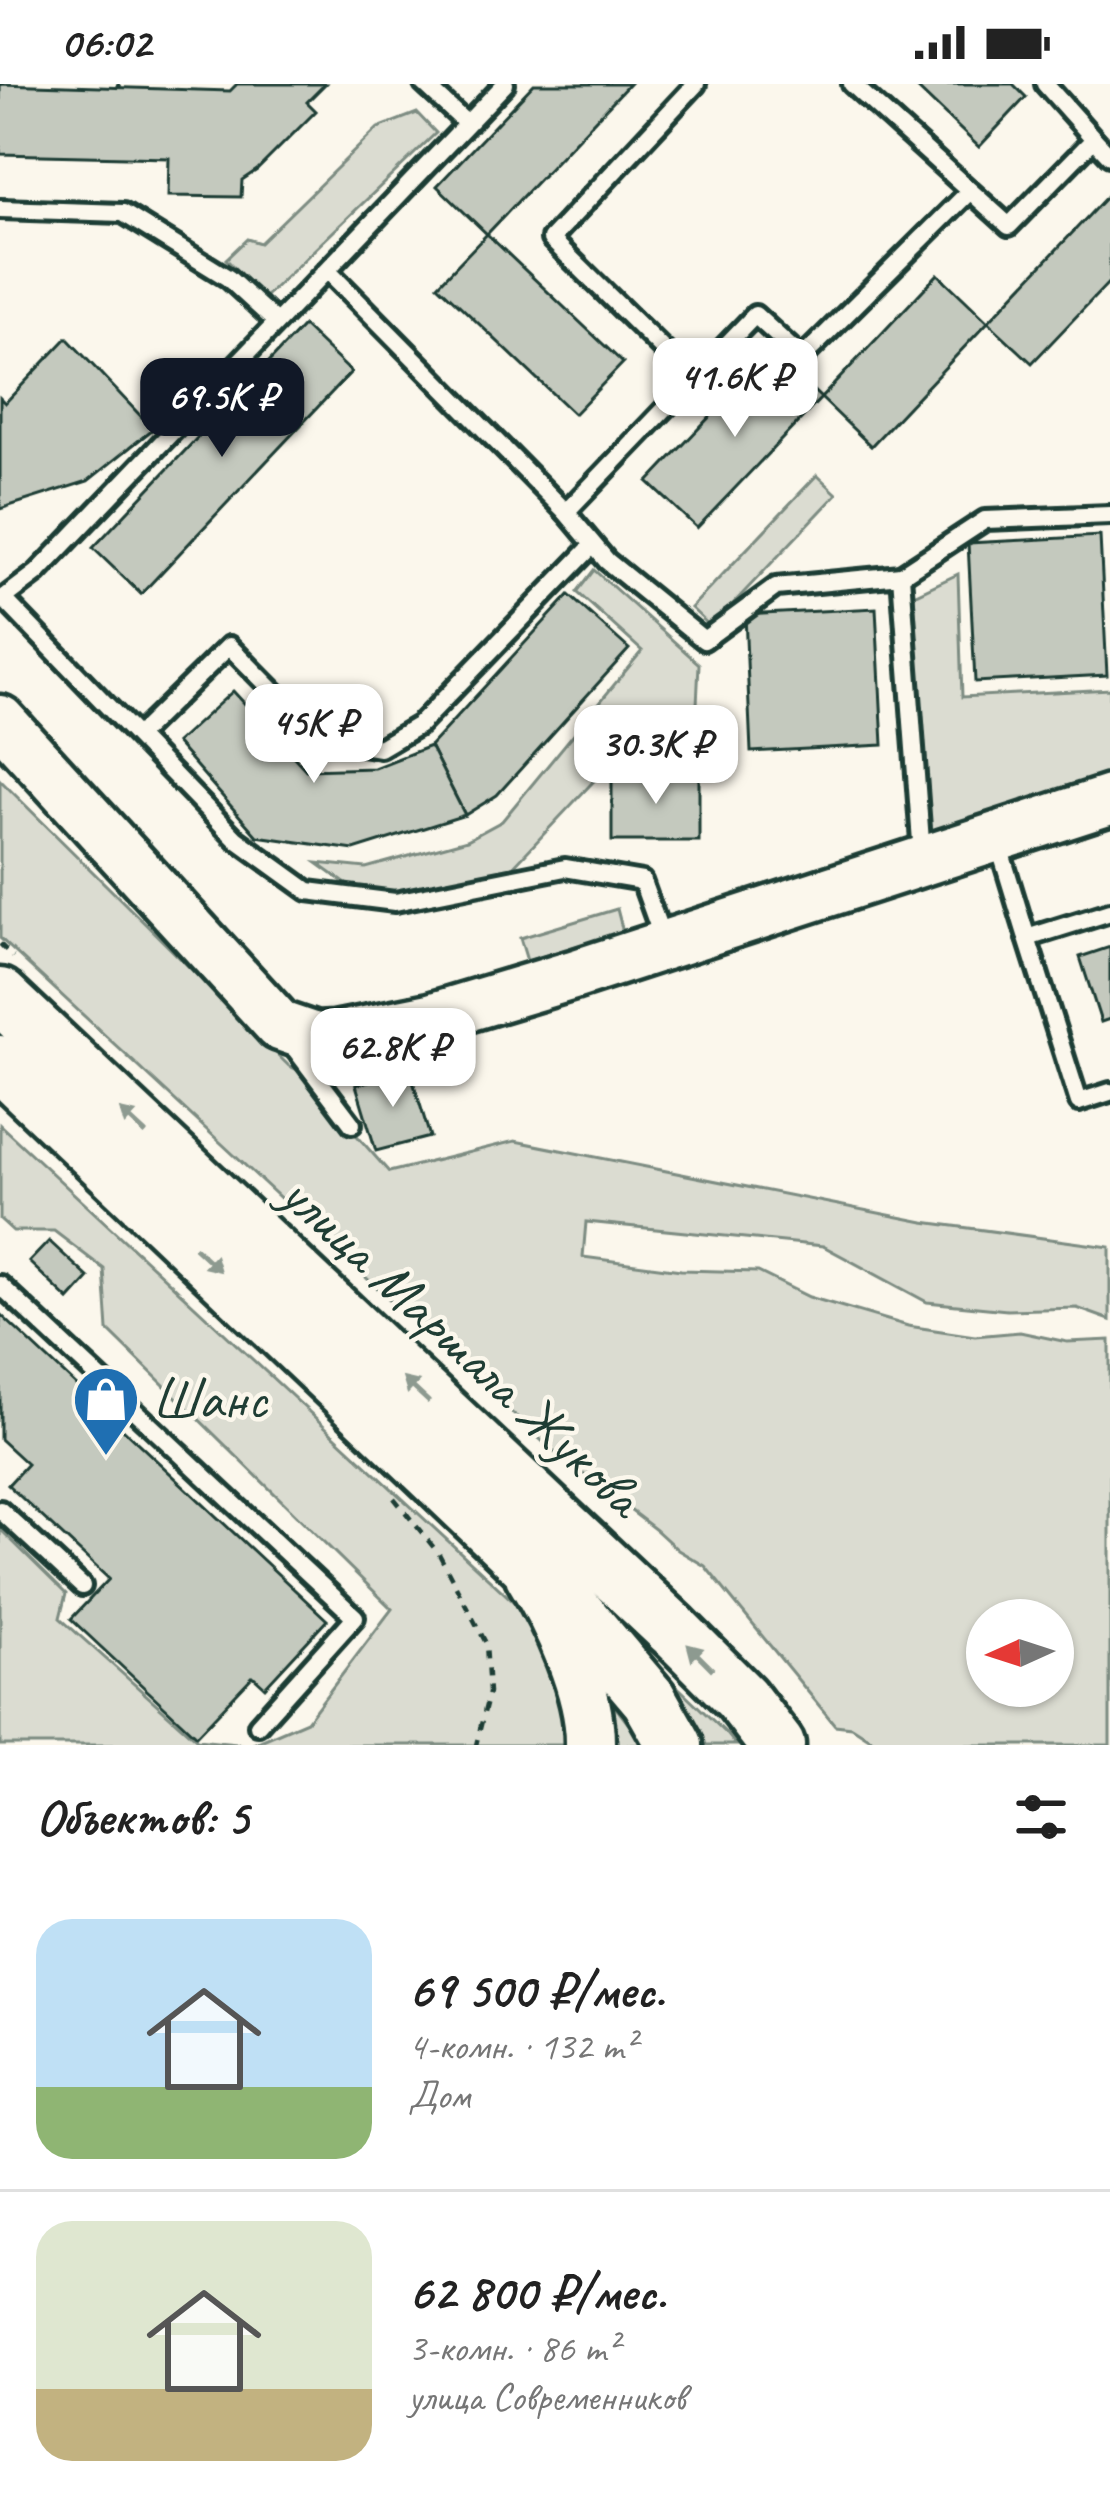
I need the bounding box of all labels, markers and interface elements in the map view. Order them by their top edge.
text: 06:02 [60,14,151,71]
pin: 41.6K ₽ [624,338,846,440]
text: 41.6K ₽ [680,352,790,401]
pin: 69.5K ₽ [111,358,333,460]
text: 69.5K ₽ [167,372,277,421]
pin: 45K ₽ [230,684,398,786]
text: 45K ₽ [272,698,356,747]
pin: 30.3K ₽ [545,705,767,807]
text: 30.3K ₽ [601,719,711,768]
pin: 62.8K ₽ [282,1008,504,1110]
text: 62.8K ₽ [338,1022,448,1071]
one-way arrow [119,1108,148,1136]
street label: улица Маршала Жукова [264,1157,662,1535]
one-way arrow [192,1244,221,1272]
place label: Шанс [152,1363,268,1435]
shop icon: Шанс [71,1364,141,1458]
one-way arrow [402,1376,431,1404]
north arrow [966,1599,1074,1707]
map controls [966,1599,1074,1707]
one-way arrow [686,1643,714,1671]
icon: filters [1008,1784,1074,1850]
text: Объектов: 5 [36,1785,248,1849]
text: 69 500 ₽/мес. [408,1958,664,2022]
icon: home [132,1967,276,2111]
text: 4-комн. · 132 m² [408,2022,636,2071]
text: Дом [408,2071,470,2120]
text: 62 800 ₽/мес. [408,2260,666,2324]
icon: home [132,2269,276,2413]
text: 3-комн. · 86 m² [408,2324,618,2373]
text: улица Современников [408,2373,685,2422]

